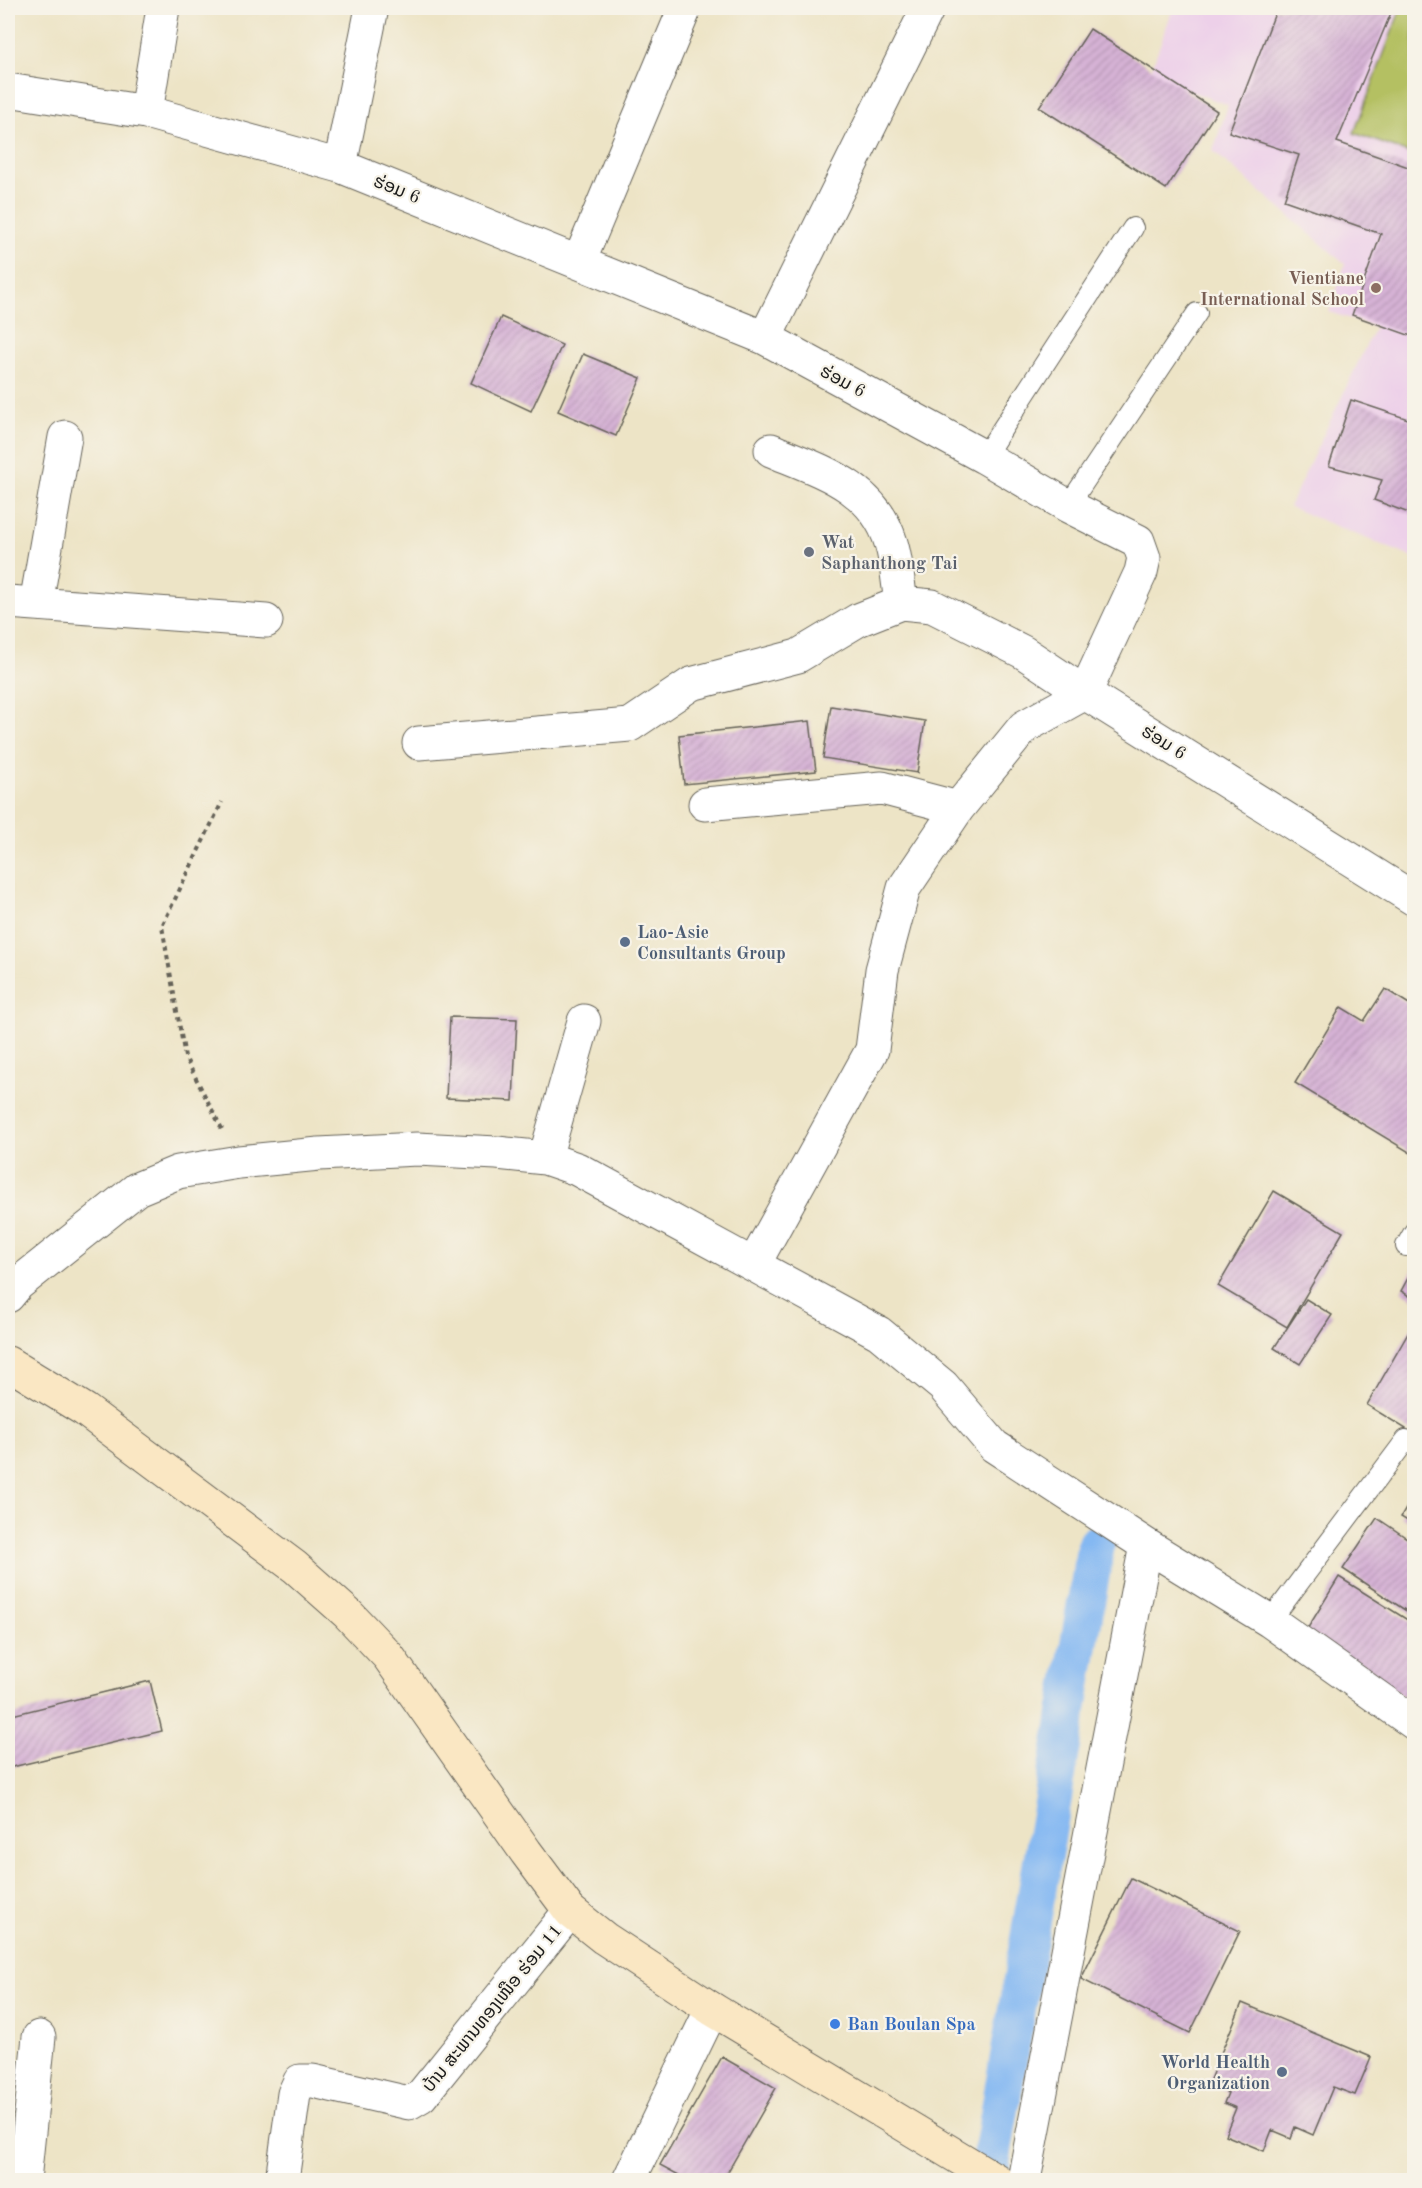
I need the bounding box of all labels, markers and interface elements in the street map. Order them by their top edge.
street label: ຮ່ອມ 6 [371,172,423,207]
place label: Vientiane International School [1200,270,1364,309]
marker: Vientiane International School [1369,281,1383,295]
street label: ຮ່ອມ 6 [817,362,869,401]
place label: Wat Saphanthong Tai [821,534,957,573]
marker: Wat Saphanthong Tai [802,545,816,559]
street label: ຮ່ອມ 6 [1138,721,1189,763]
place label: Lao-Asie Consultants Group [637,924,786,963]
marker: Lao-Asie Consultants Group [618,935,632,949]
street label: ບ້ານ ສະພານທອງເໜືອ ຮ່ອມ 11 [419,1921,566,2096]
place label: Ban Boulan Spa [847,2016,976,2034]
marker: Ban Boulan Spa [828,2017,842,2031]
place label: World Health Organization [1161,2054,1270,2093]
marker: World Health Organization [1275,2065,1289,2079]

